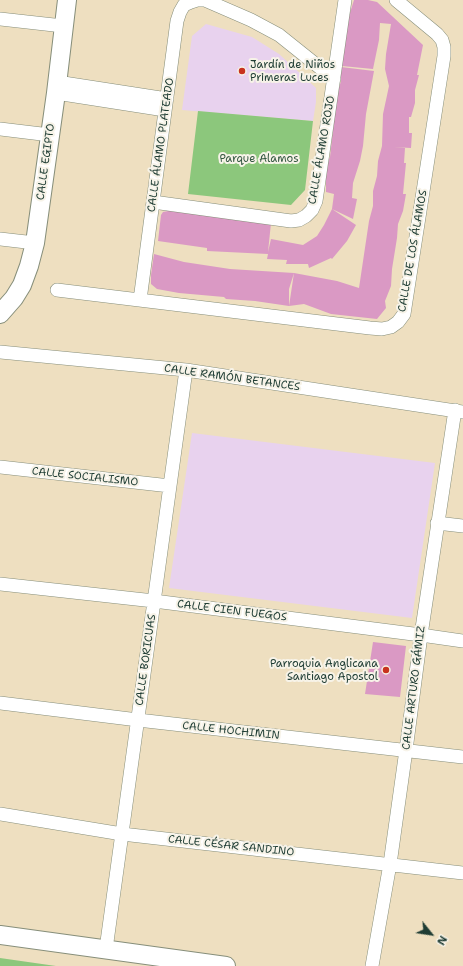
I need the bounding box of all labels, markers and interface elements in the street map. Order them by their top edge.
place label: Jardín de Niños Primeras Luces [250,58,335,84]
marker: Jardín de Niños Primeras Luces [237,66,247,76]
street label: CALLE ÁLAMO PLATEADO [145,77,177,213]
street label: CALLE ÁLAMO ROJO [306,95,338,205]
street label: CALLE EGIPTO [34,123,58,201]
park label: Parque Alamos [219,152,299,166]
street label: CALLE DE LOS ÁLAMOS [396,189,430,313]
street label: CALLE RAMÓN BETANCES [163,362,301,394]
street label: CALLE SOCIALISMO [31,465,139,489]
street label: CALLE CIEN FUEGOS [176,598,288,624]
street label: CALLE BORICUAS [133,613,159,707]
street label: CALLE ARTURO GÁMIZ [400,625,428,751]
place label: Parroquia Anglicana Santiago Apostol [270,657,378,683]
marker: Parroquia Anglicana Santiago Apostol [381,665,391,675]
street label: CALLE HOCHIMIN [182,719,280,743]
street label: CALLE CÉSAR SANDINO [167,833,295,859]
north arrow [411,914,451,954]
text: N [433,933,451,948]

